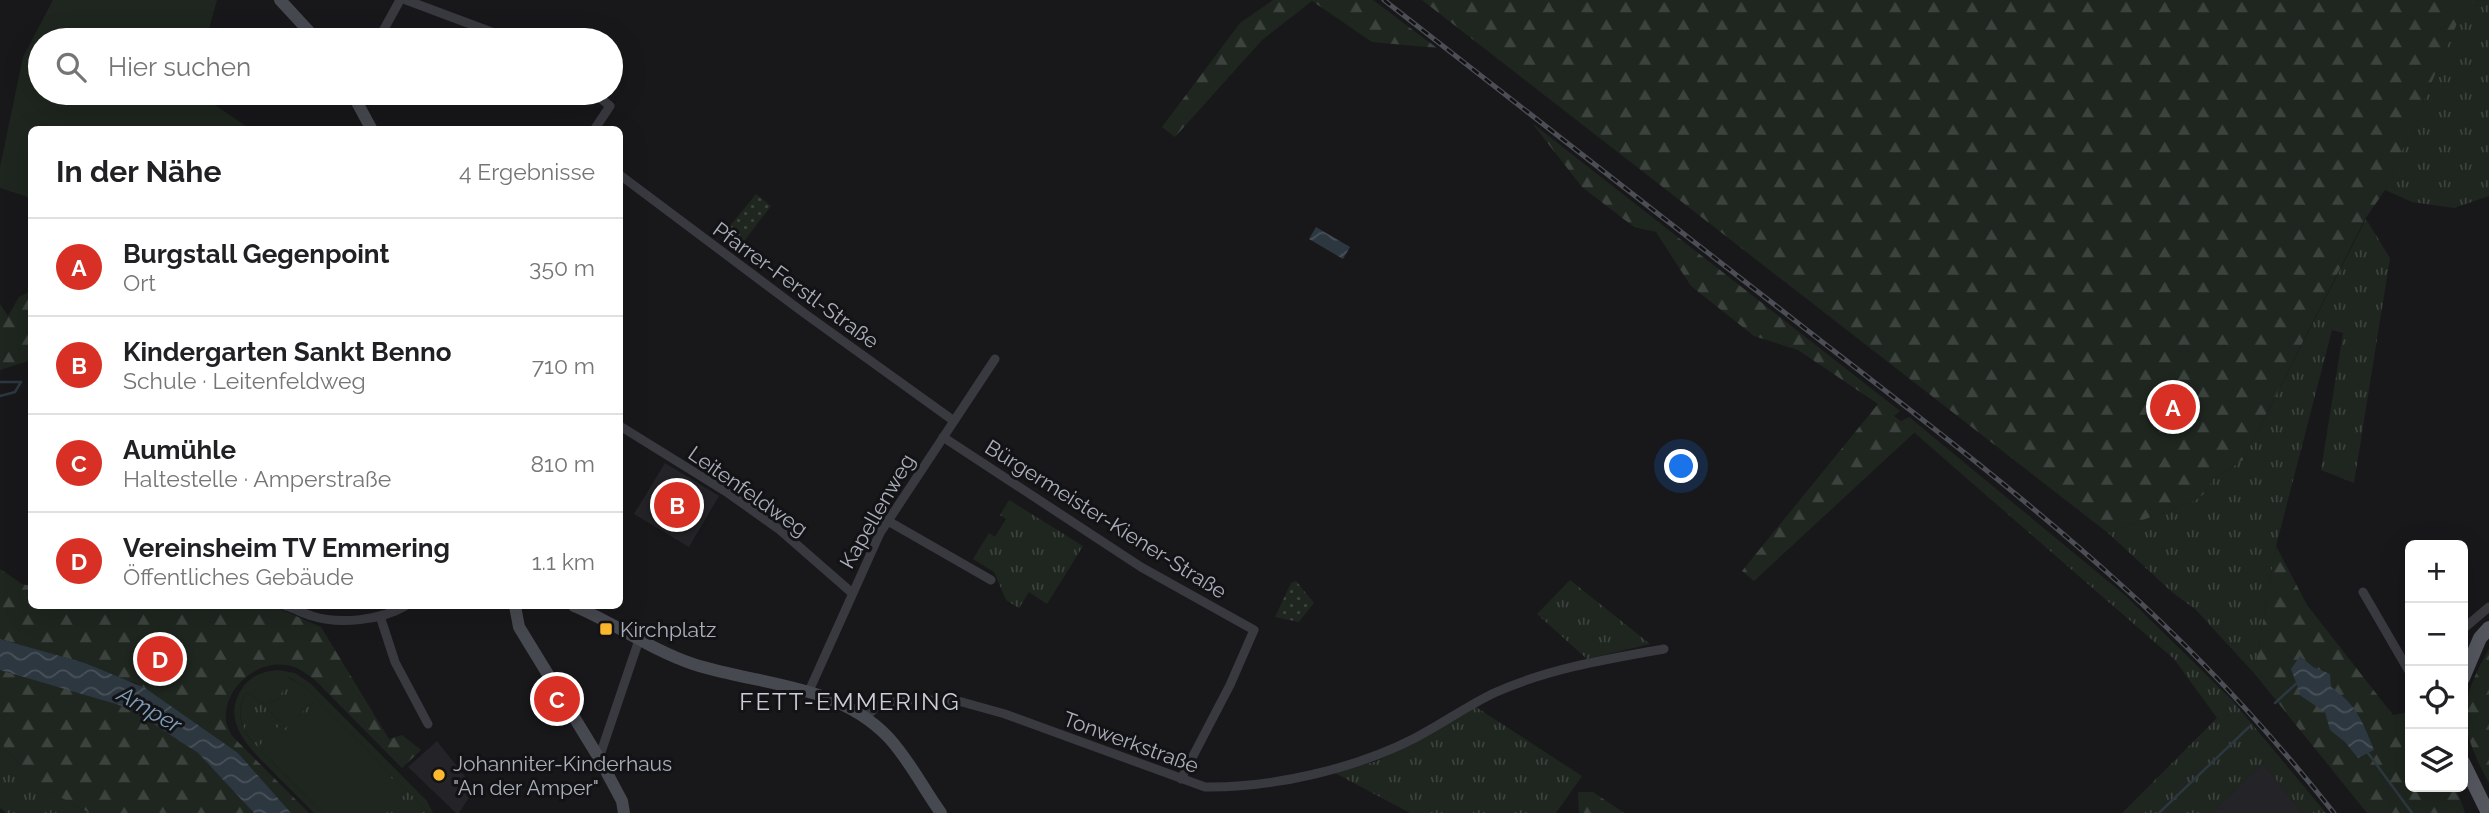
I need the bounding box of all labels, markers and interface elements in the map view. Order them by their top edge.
search box [28,28,623,105]
icon: search [52,48,90,86]
text: Hier suchen [108,52,251,82]
text: In der Nähe [56,154,221,189]
text: 4 Ergebnisse [459,158,595,185]
street label: Pfarrer-Ferstl-Straße [708,217,884,353]
text: Burgstall Gegenpoint [123,239,390,269]
text: A [71,254,87,281]
text: 350 m [529,254,595,281]
text: Ort [123,269,156,296]
text: Kindergarten Sankt Benno [123,337,451,367]
text: B [71,352,87,379]
text: 710 m [532,352,595,379]
text: Schule · Leitenfeldweg [123,367,366,394]
pin: A [2150,381,2196,433]
street label: Bürgermeister-Kiener-Straße [981,434,1231,604]
text: Aumühle [123,435,236,465]
street label: Leitenfeldweg [684,441,812,541]
street label: Kapellenweg [834,449,920,573]
your location [1664,449,1698,483]
text: C [71,450,87,477]
text: 810 m [530,450,595,477]
text: Haltestelle · Amperstraße [123,465,391,492]
pin: B [654,479,700,531]
text: Vereinsheim TV Emmering [123,533,450,563]
map controls [2405,540,2468,792]
button: + [2405,540,2468,603]
text: D [71,548,87,575]
text: 1.1 km [532,548,595,575]
text: Öffentliches Gebäude [123,563,354,590]
button: − [2405,603,2468,666]
place label: Kirchplatz [620,617,716,642]
marker: Kirchplatz [598,621,614,637]
pin: D [137,633,183,685]
button: locate [2405,666,2468,729]
pin: C [534,673,580,725]
water label: Amper [112,679,188,738]
district label: FETT-EMMERING [739,687,961,716]
street label: Tonwerkstraße [1060,706,1202,778]
button: layers [2405,729,2468,792]
place label: Johanniter-Kinderhaus "An der Amper" [453,751,672,800]
marker: Johanniter-Kinderhaus "An der Amper" [431,767,447,783]

